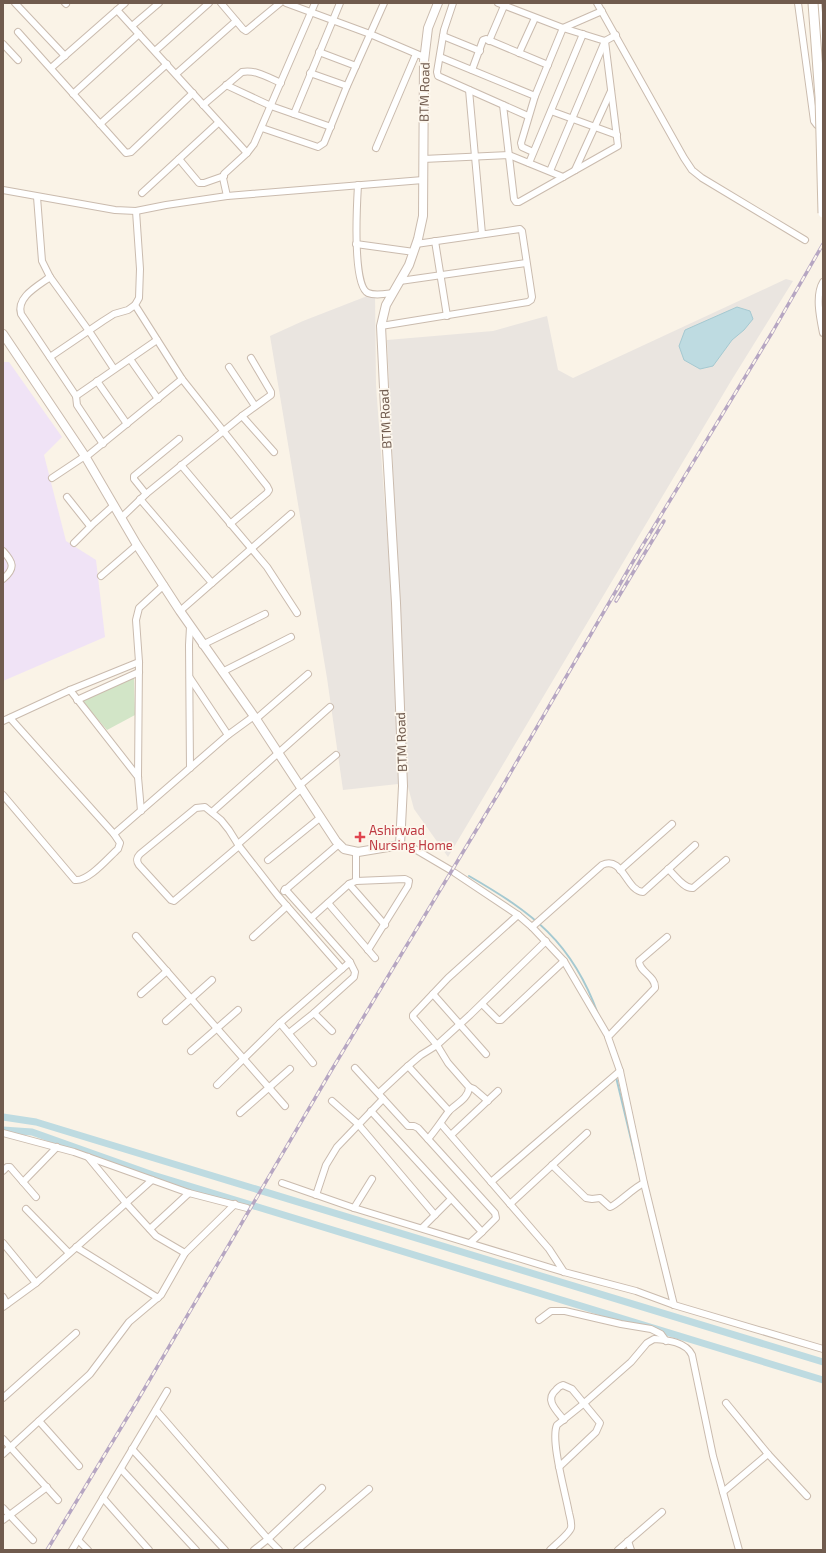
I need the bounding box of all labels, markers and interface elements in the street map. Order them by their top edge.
street label: BTM Road [415,62,433,122]
street label: BTM Road [375,389,395,449]
street label: BTM Road [392,712,410,772]
place label: Ashirwad Nursing Home [369,822,453,853]
marker: Ashirwad Nursing Home [354,831,366,843]

